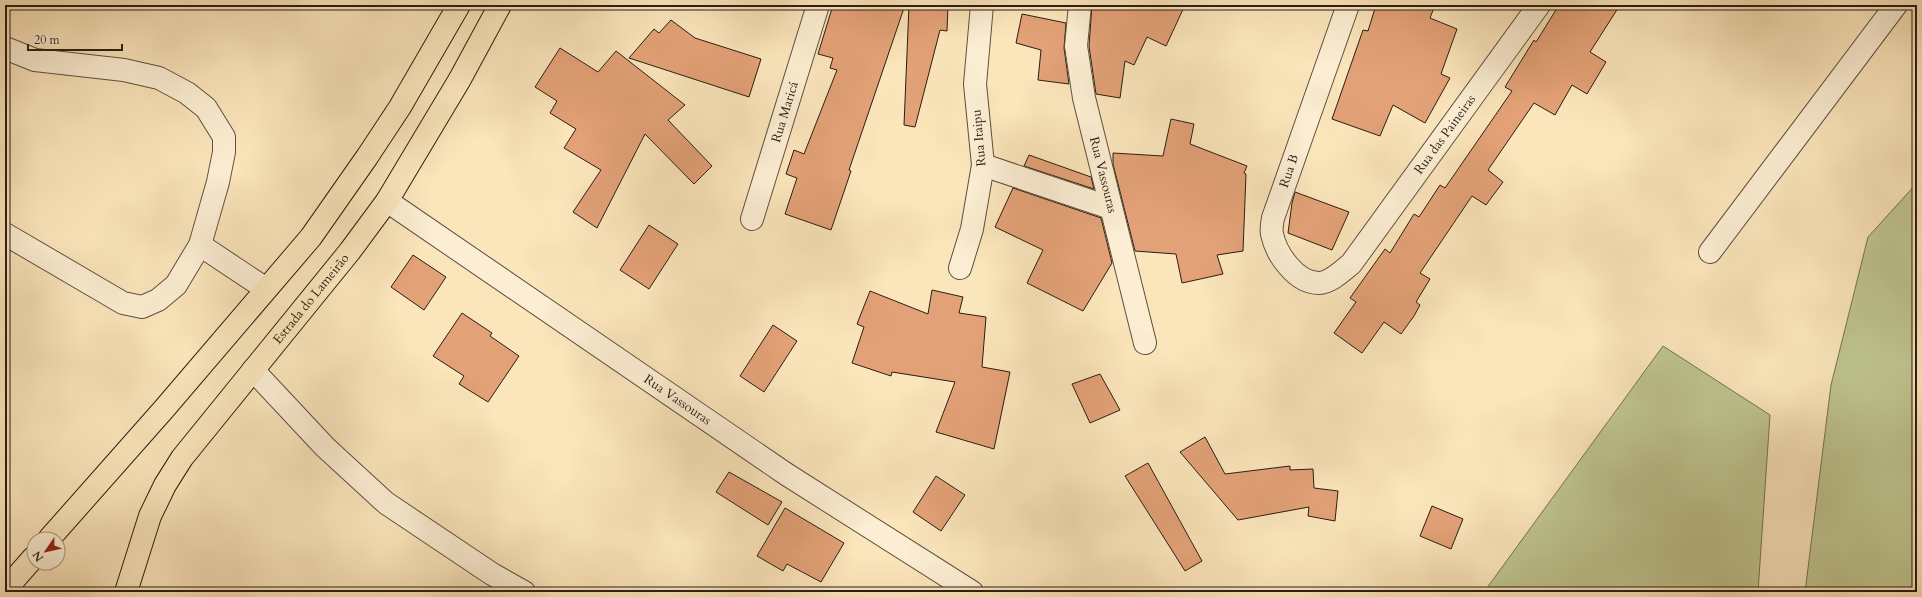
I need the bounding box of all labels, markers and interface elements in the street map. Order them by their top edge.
scale bar [28,26,122,52]
text: 20 m [34,32,61,48]
street label: Rua Maricá [767,79,803,145]
street label: Rua das Paineiras [1410,91,1480,178]
street label: Rua Itaipu [968,109,990,167]
street label: Rua Vassouras [1085,135,1121,215]
street label: Rua B [1275,152,1303,190]
street label: Estrada do Lameirão [269,250,353,348]
street label: Rua Vassouras [640,370,715,429]
north arrow [26,531,66,571]
text: N [29,548,47,564]

